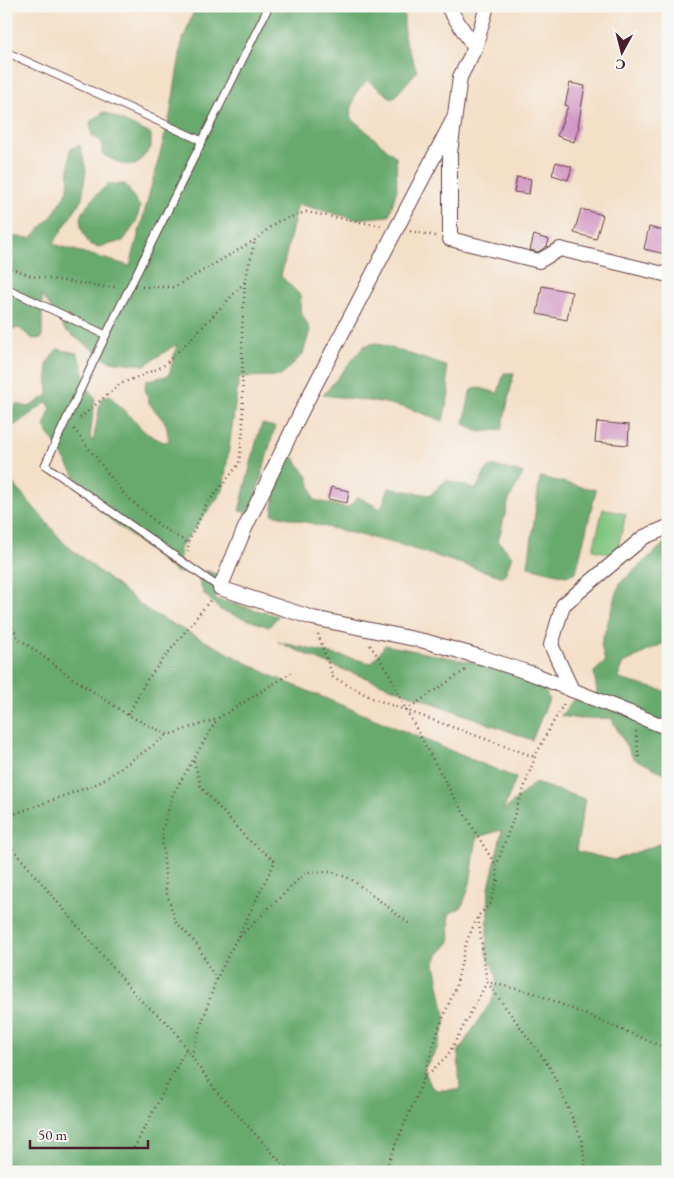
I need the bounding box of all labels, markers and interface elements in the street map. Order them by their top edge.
north arrow [596,28,646,78]
text: С [614,55,626,74]
scale bar [30,1118,148,1150]
text: 50 m [38,1125,67,1144]

